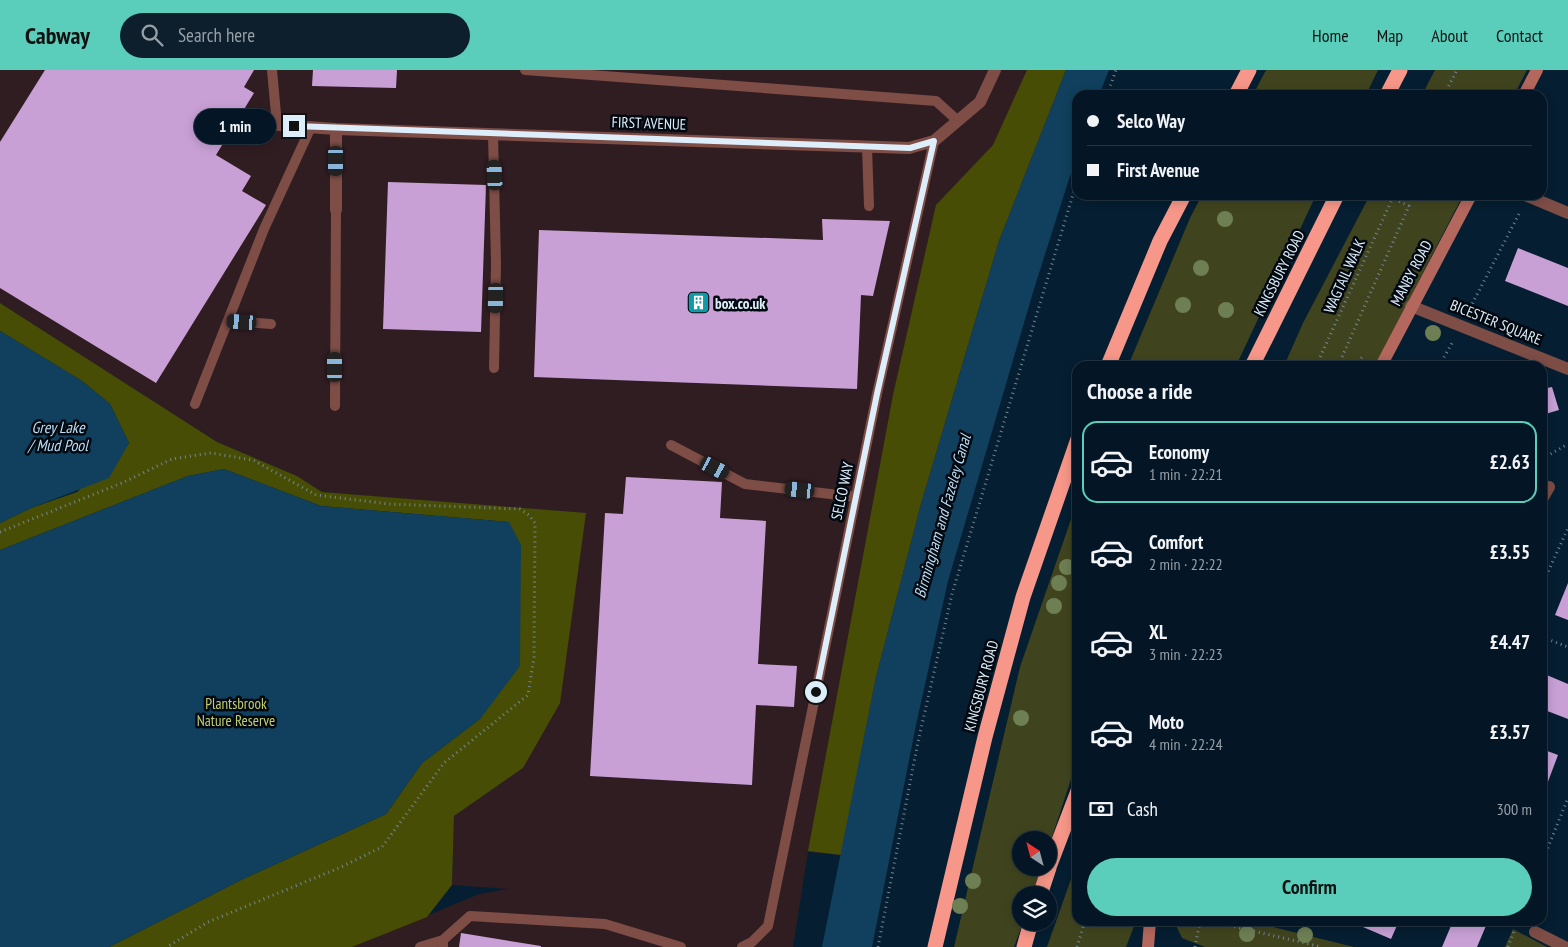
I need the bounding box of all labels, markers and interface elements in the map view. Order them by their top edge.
search box [120,13,470,58]
text: Cabway [25,20,90,51]
icon: search [138,21,166,49]
text: Search here [178,23,255,47]
text: Home [1312,24,1349,47]
text: Map [1377,24,1403,47]
text: About [1431,24,1468,47]
text: Contact [1496,24,1543,47]
callout: 1 min [194,108,276,144]
text: Selco Way [1117,109,1185,133]
street label: FIRST AVENUE [611,112,687,134]
route end [283,115,305,137]
text: 1 min [219,116,251,136]
car [328,146,343,176]
text: First Avenue [1117,158,1200,182]
car [486,160,503,190]
street label: KINGSBURY ROAD [1249,227,1309,319]
street label: WAGTAIL WALK [1319,235,1369,316]
street label: MANBY ROAD [1386,237,1436,309]
car [488,283,503,313]
building icon: box.co.uk [687,291,711,315]
place label: box.co.uk [715,294,766,313]
street label: BICESTER SQUARE [1447,295,1545,349]
car [226,313,257,331]
car [327,352,342,382]
text: Choose a ride [1087,377,1192,405]
water label: Grey Lake / Mud Pool [27,417,89,455]
water label: Birmingham and Fazeley Canal [909,431,975,600]
icon: car [1089,440,1134,485]
text: Economy [1149,440,1209,464]
text: £2.63 [1490,450,1530,474]
car [698,454,731,482]
street label: SELCO WAY [827,460,857,522]
text: 1 min · 22:21 [1149,464,1223,484]
car [784,481,815,499]
icon: car [1089,530,1134,575]
text: Comfort [1149,530,1203,554]
text: £3.55 [1490,540,1530,564]
text: 2 min · 22:22 [1149,554,1223,574]
icon: car [1089,620,1134,665]
text: XL [1149,620,1167,644]
text: £4.47 [1490,630,1530,654]
street label: KINGSBURY ROAD [960,638,1002,734]
text: 3 min · 22:23 [1149,644,1223,664]
route start [805,681,827,703]
park label: Plantsbrook Nature Reserve [197,694,275,730]
icon: car [1089,710,1134,755]
text: Moto [1149,710,1184,734]
text: £3.57 [1490,720,1530,744]
text: 4 min · 22:24 [1149,734,1223,754]
icon: cash [1087,795,1115,823]
text: Cash [1127,797,1158,821]
text: 300 m [1497,799,1532,819]
north arrow [1012,831,1058,876]
map controls [1012,831,1057,931]
button: Confirm [1087,858,1532,916]
button: layers [1012,886,1057,931]

